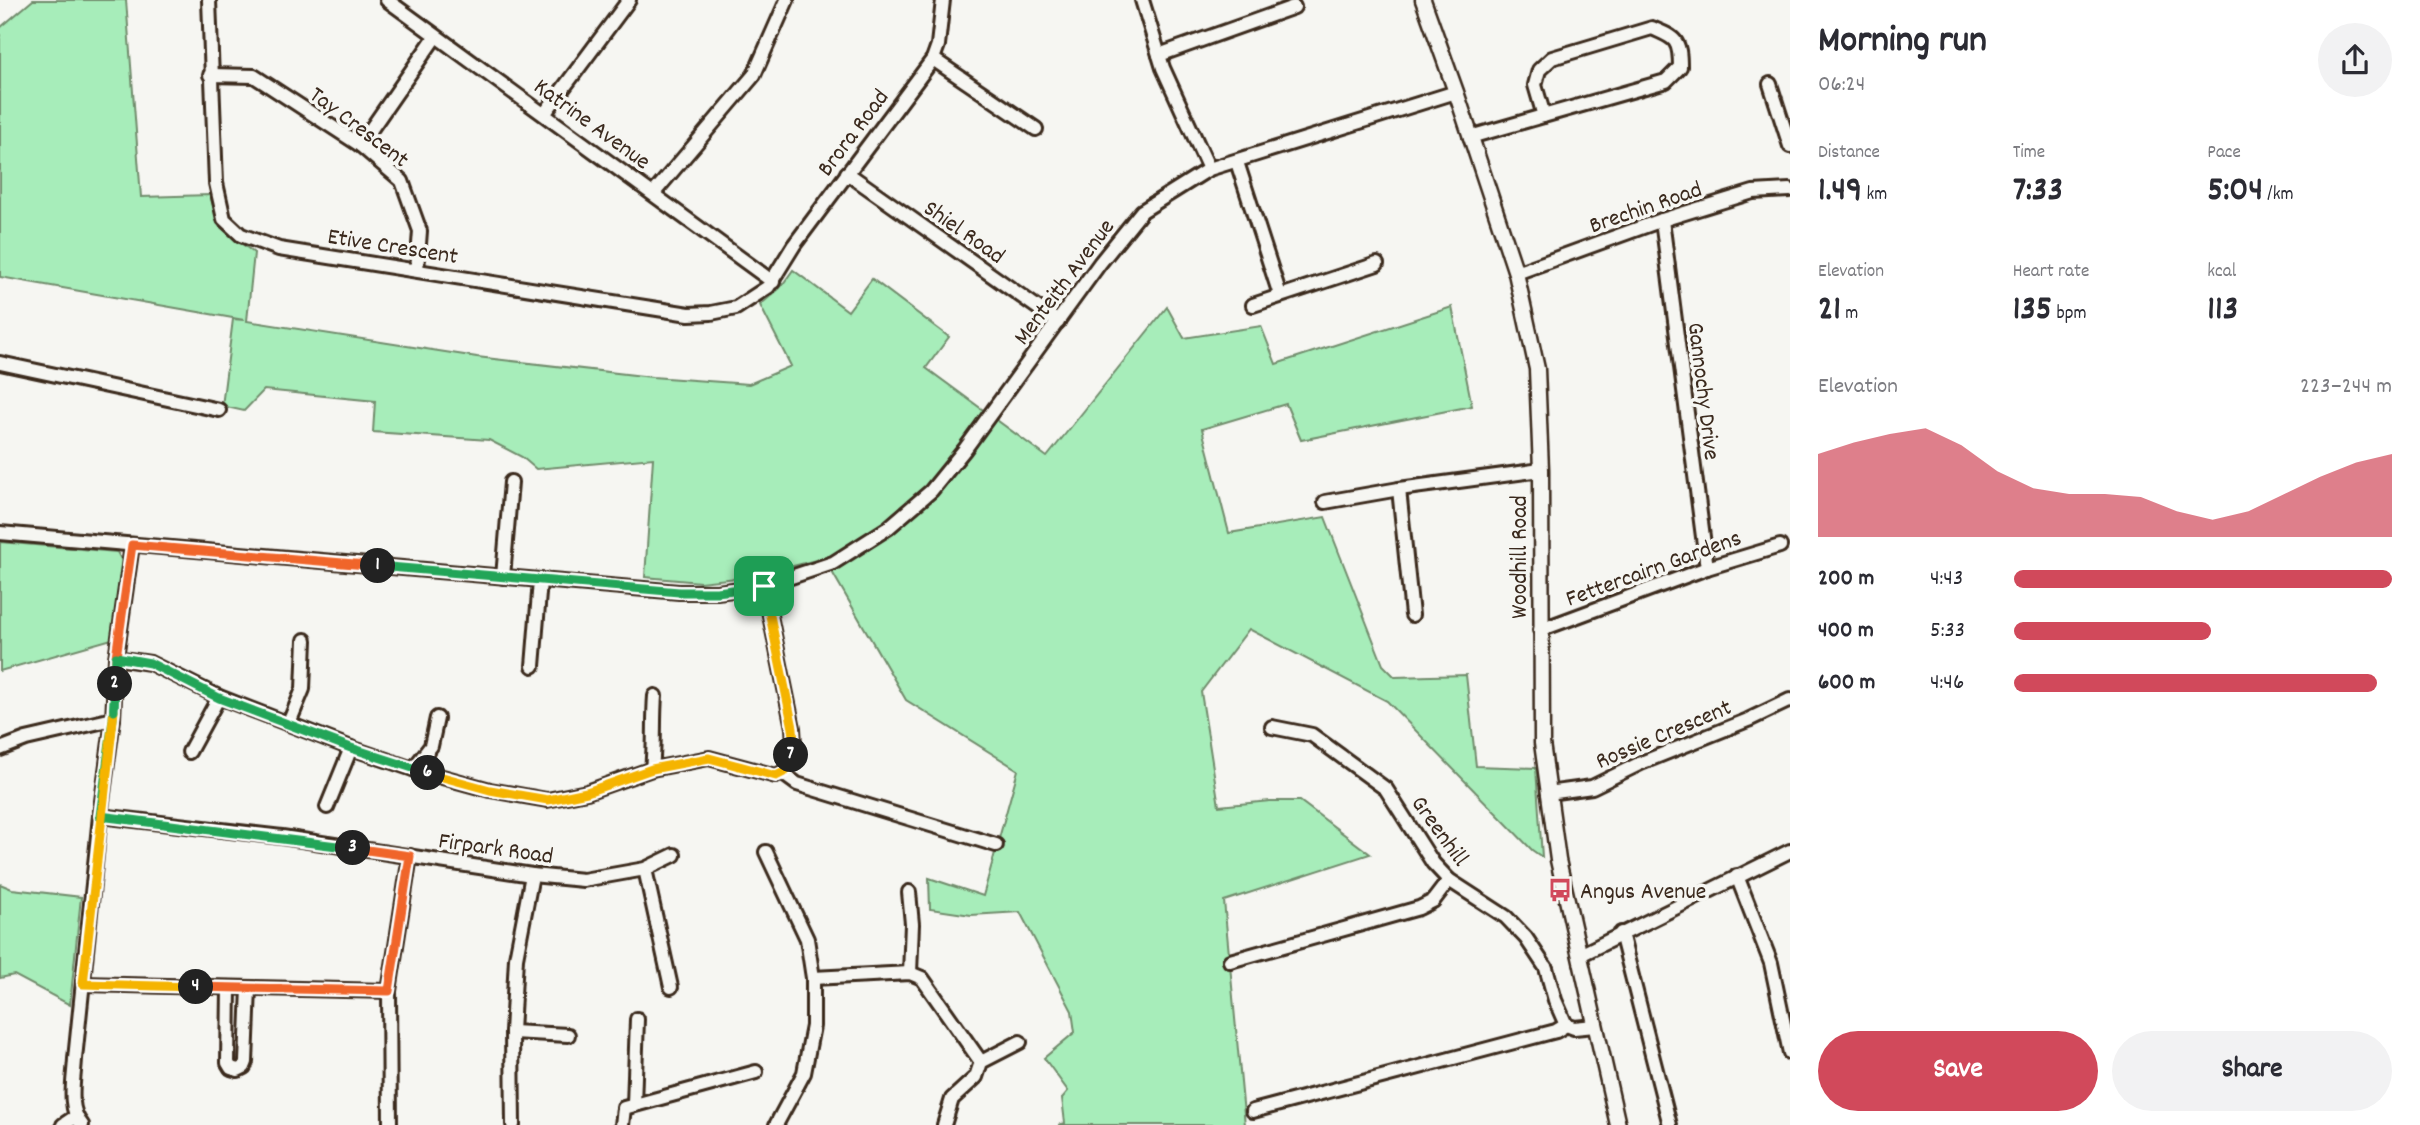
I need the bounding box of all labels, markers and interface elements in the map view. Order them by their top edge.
text: Morning run [1818,15,1987,70]
button: share [2318,23,2392,97]
text: 06:24 [1818,69,1865,102]
street label: Katrine Avenue [526,71,657,180]
street label: Tay Crescent [301,79,416,177]
street label: Brora Road [810,83,899,185]
text: Distance [1818,140,1880,167]
text: Time [2013,140,2045,167]
text: Pace [2207,140,2241,167]
text: 1.49 [1818,167,1862,217]
text: 7:33 [2013,167,2063,217]
text: 5:04 [2207,167,2263,217]
street label: Brechin Road [1585,174,1707,244]
text: km [1862,182,1887,209]
text: /km [2263,182,2294,209]
street label: Shiel Road [916,193,1011,274]
street label: Menteith Avenue [1007,212,1124,353]
street label: Etive Crescent [325,221,460,275]
text: Elevation [1818,259,1884,286]
text: Heart rate [2013,259,2089,286]
text: kcal [2207,259,2236,286]
text: 21 [1818,286,1841,336]
text: 135 [2013,286,2052,336]
text: 113 [2207,286,2238,336]
text: m [1841,301,1858,328]
text: bpm [2052,301,2086,328]
street label: Gannochy Drive [1677,321,1727,462]
text: Elevation [1818,371,1898,404]
text: 223–244 m [2300,371,2392,404]
street label: Woodhill Road [1504,495,1538,619]
street label: Fettercairn Gardens [1562,522,1747,617]
pin: 1 [360,548,396,584]
text: 1 [375,552,380,579]
pin [734,556,794,616]
text: 200 m [1818,563,1874,596]
text: 4:43 [1930,563,1963,596]
icon: arrive [745,567,783,605]
text: 400 m [1818,615,1874,648]
text: 5:33 [1930,615,1965,648]
pin: 2 [97,666,132,702]
text: 600 m [1818,667,1875,700]
text: 4:46 [1930,667,1964,700]
text: 2 [110,670,119,697]
street label: Rossie Crescent [1591,692,1737,780]
pin: 7 [774,738,808,772]
text: 7 [787,741,794,768]
pin: 6 [410,756,446,790]
text: 6 [423,759,432,786]
street label: Greenhill [1401,789,1476,874]
street label: Firpark Road [436,825,555,875]
pin: 3 [336,830,370,866]
text: 3 [348,834,357,861]
bus stop icon: Angus Avenue [1546,876,1574,904]
place label: Angus Avenue [1580,876,1706,910]
pin: 4 [178,970,214,1004]
text: 4 [192,973,199,1000]
button: Save [1818,1031,2098,1111]
button: Share [2112,1031,2392,1111]

